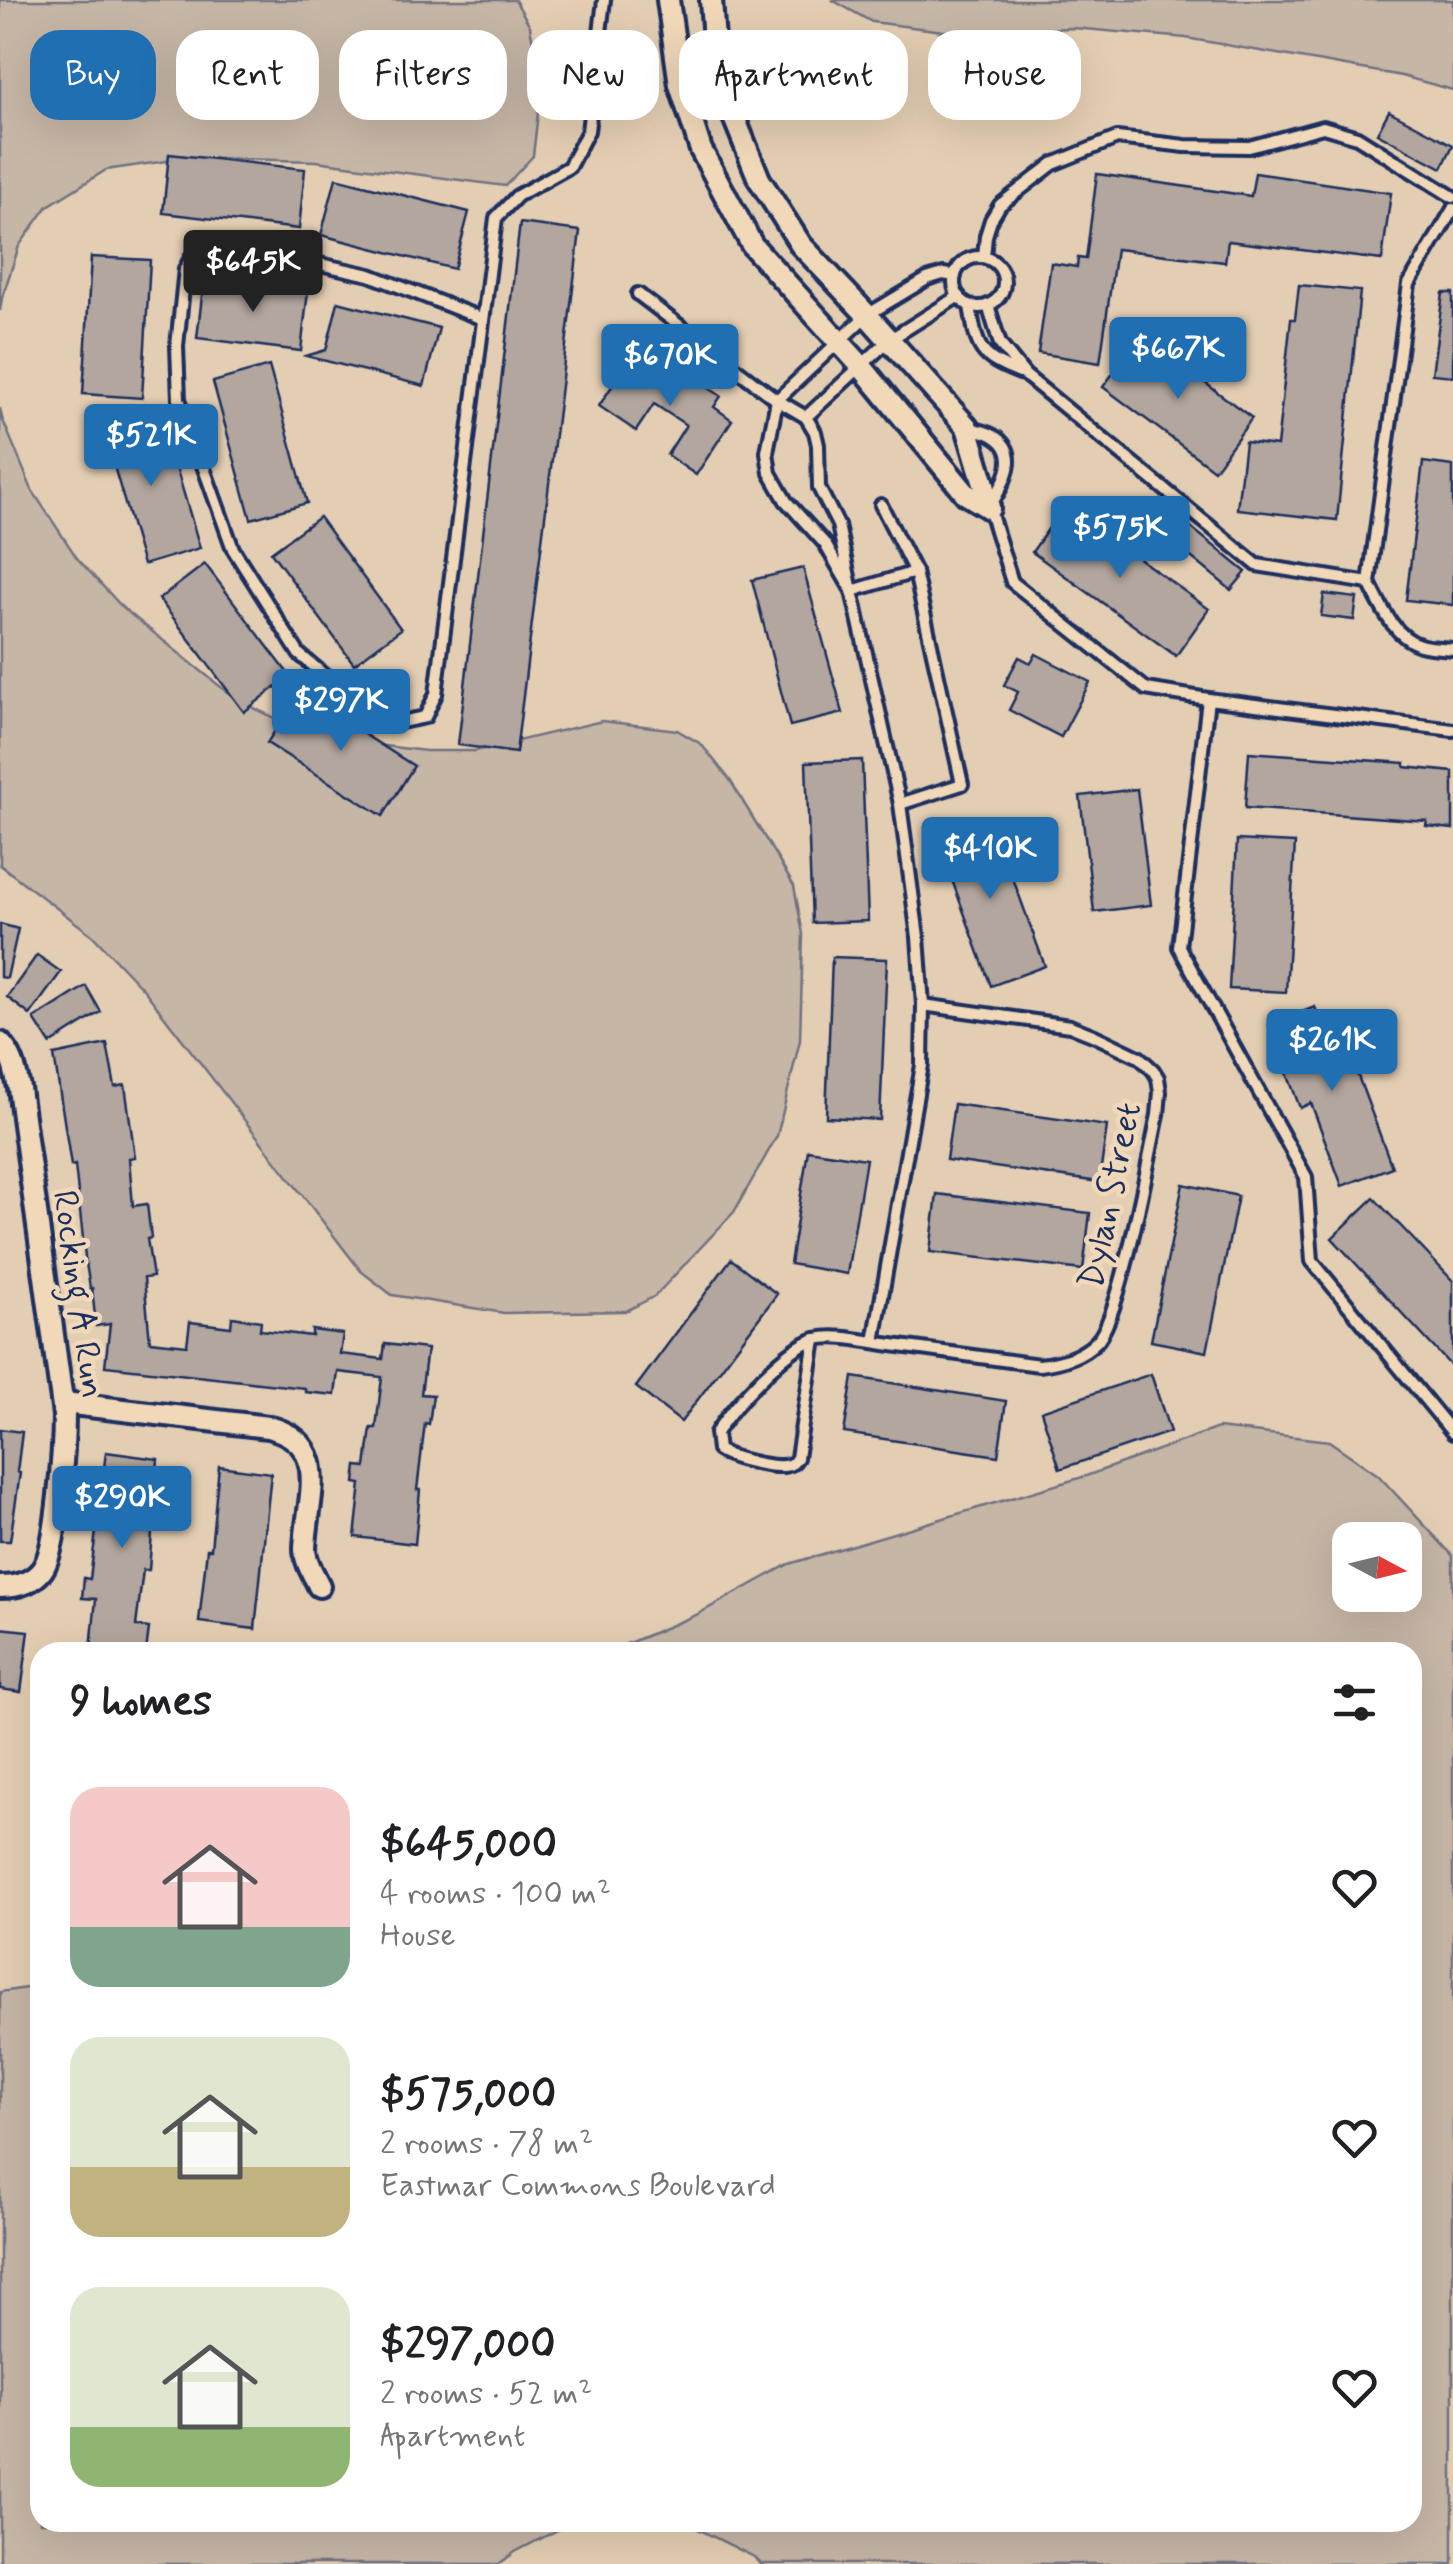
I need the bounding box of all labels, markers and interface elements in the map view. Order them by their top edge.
chip: Buy [30,30,156,120]
chip: Rent [176,30,319,120]
chip: Filters [339,30,507,120]
chip: New [527,30,659,120]
chip: Apartment [679,30,908,120]
chip: House [928,30,1081,120]
pin: $645K [183,230,323,315]
text: $645K [205,241,301,283]
pin: $667K [1108,317,1248,402]
pin: $670K [600,324,740,409]
text: $667K [1131,328,1225,370]
text: $670K [623,335,717,377]
pin: $521K [81,404,221,489]
text: $521K [106,415,196,457]
pin: $575K [1050,496,1190,581]
text: $575K [1073,507,1167,549]
pin: $297K [271,669,411,754]
text: $297K [294,680,388,722]
pin: $410K [920,817,1060,902]
text: $410K [943,828,1037,870]
pin: $261K [1262,1009,1402,1094]
text: $261K [1288,1020,1376,1062]
street label: Dylan Street [1069,1098,1153,1293]
street label: Rocking A Run [37,1187,115,1402]
pin: $290K [52,1466,192,1551]
text: $290K [74,1477,170,1519]
north arrow [1332,1522,1422,1612]
map controls [1332,1522,1422,1612]
text: 9 homes [70,1675,212,1730]
icon: filters [1327,1675,1382,1730]
text: $645,000 [380,1818,557,1873]
icon: home [150,1827,270,1947]
icon: heart [1327,1860,1382,1915]
text: 4 rooms · 100 m² [380,1873,611,1915]
text: House [380,1915,456,1957]
text: $575,000 [380,2068,556,2123]
icon: home [150,2077,270,2197]
icon: heart [1327,2110,1382,2165]
text: 2 rooms · 78 m² [380,2123,593,2165]
text: Eastmar Commons Boulevard [380,2165,776,2207]
text: $297,000 [380,2318,556,2373]
icon: home [150,2327,270,2447]
icon: heart [1327,2360,1382,2415]
text: 2 rooms · 52 m² [380,2373,592,2415]
text: Apartment [380,2415,525,2457]

